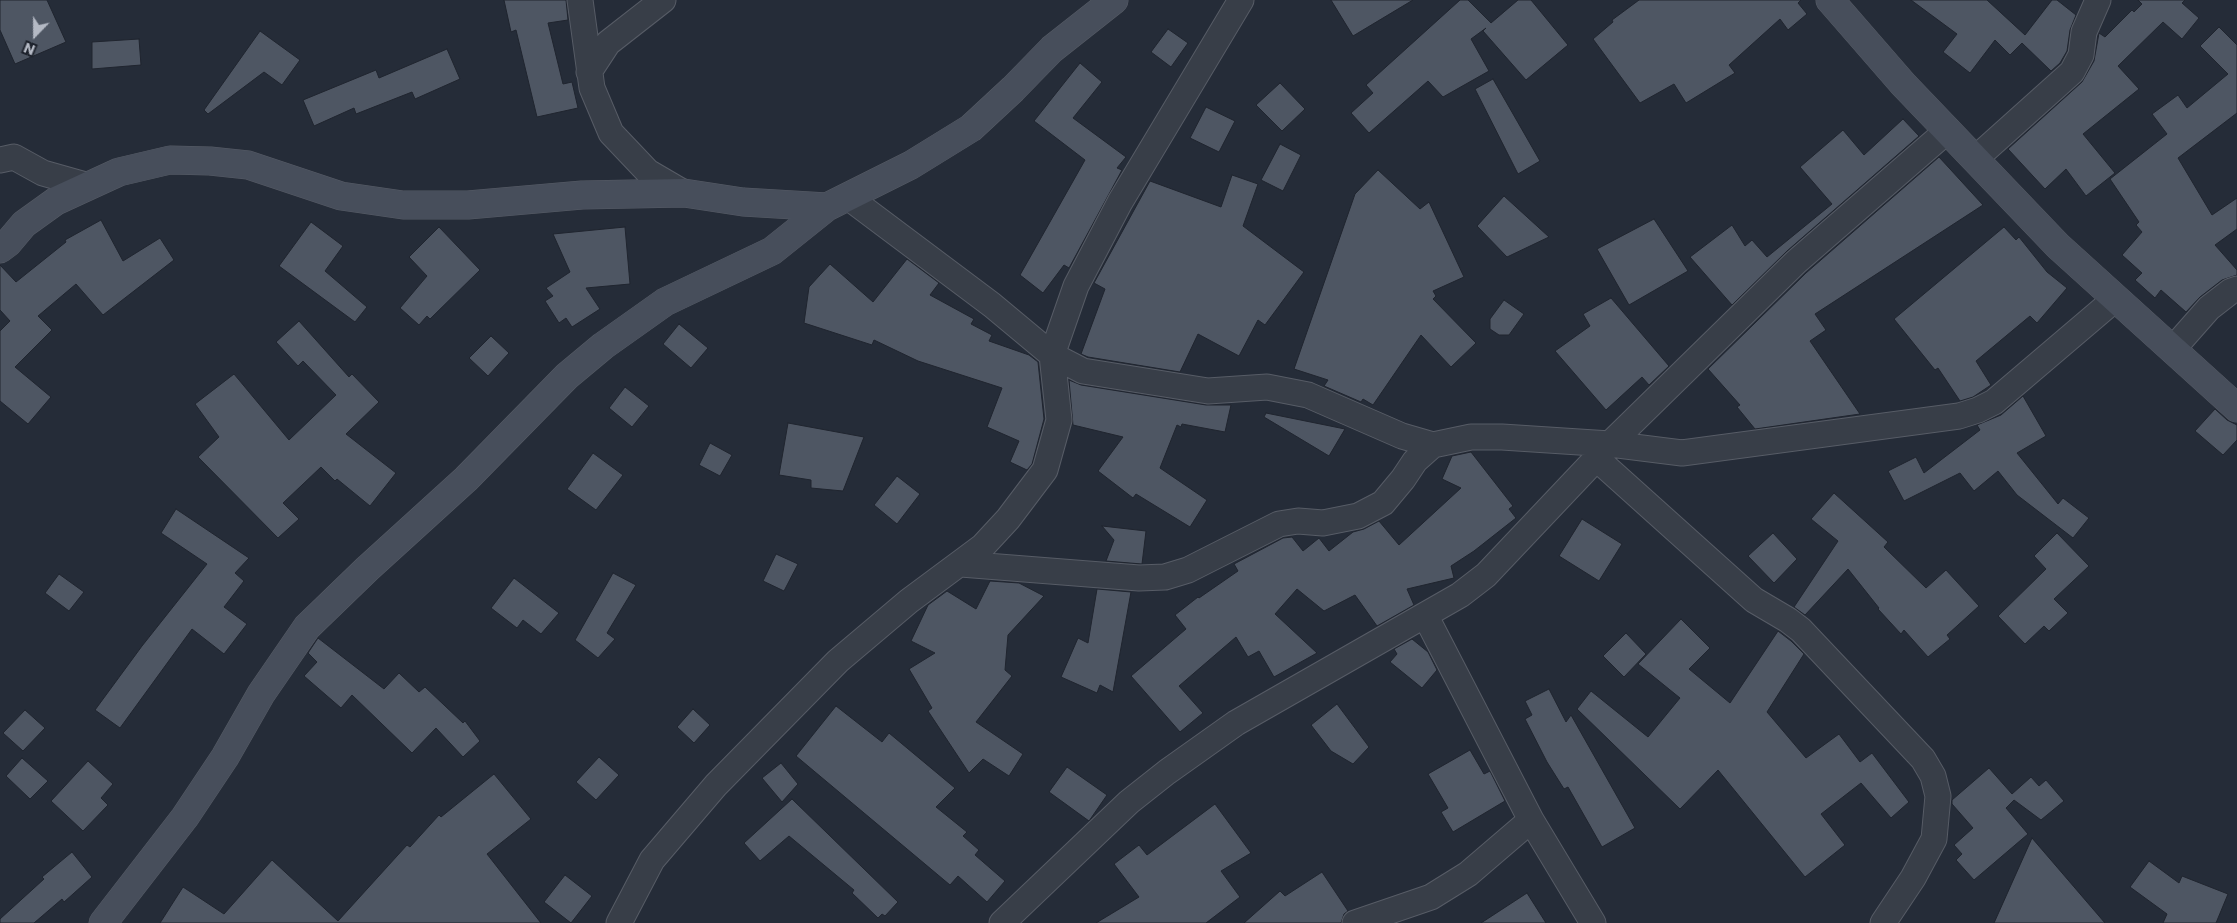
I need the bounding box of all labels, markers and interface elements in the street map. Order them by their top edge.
north arrow [10,10,60,60]
text: N [21,38,38,60]

